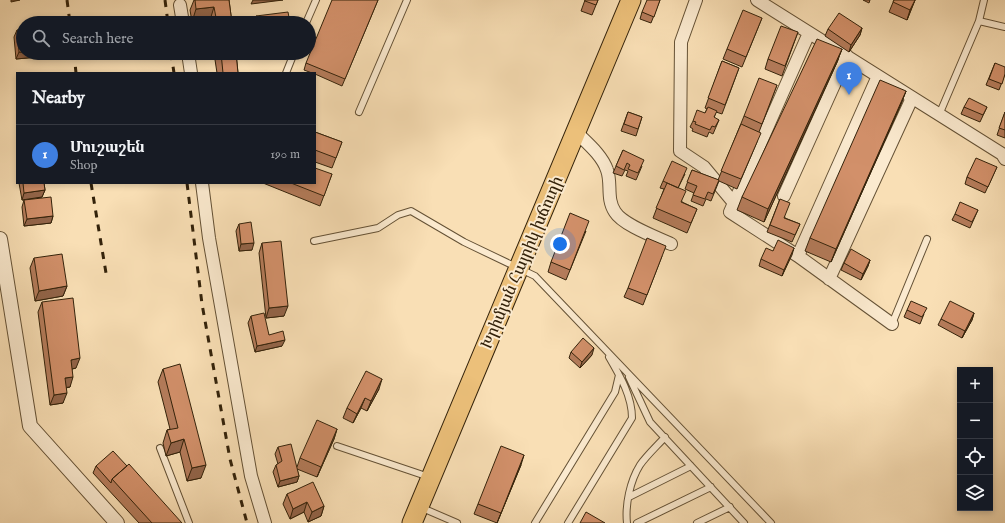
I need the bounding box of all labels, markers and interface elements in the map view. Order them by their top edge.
search box [16,16,316,60]
icon: search [30,27,52,49]
text: Search here [62,29,133,48]
pin: 1 [836,62,862,95]
text: Nearby [32,88,85,109]
text: Մուշաշեն [70,138,144,157]
text: 1 [43,146,47,163]
text: 190 m [270,146,300,163]
text: Shop [70,157,98,174]
street label: Խրիմյան Հայրիկ խճուղի [477,173,568,352]
your location [550,234,570,254]
map controls [957,367,993,511]
button: + [957,367,993,403]
button: − [957,403,993,439]
button: locate [957,439,993,475]
button: layers [957,475,993,511]

